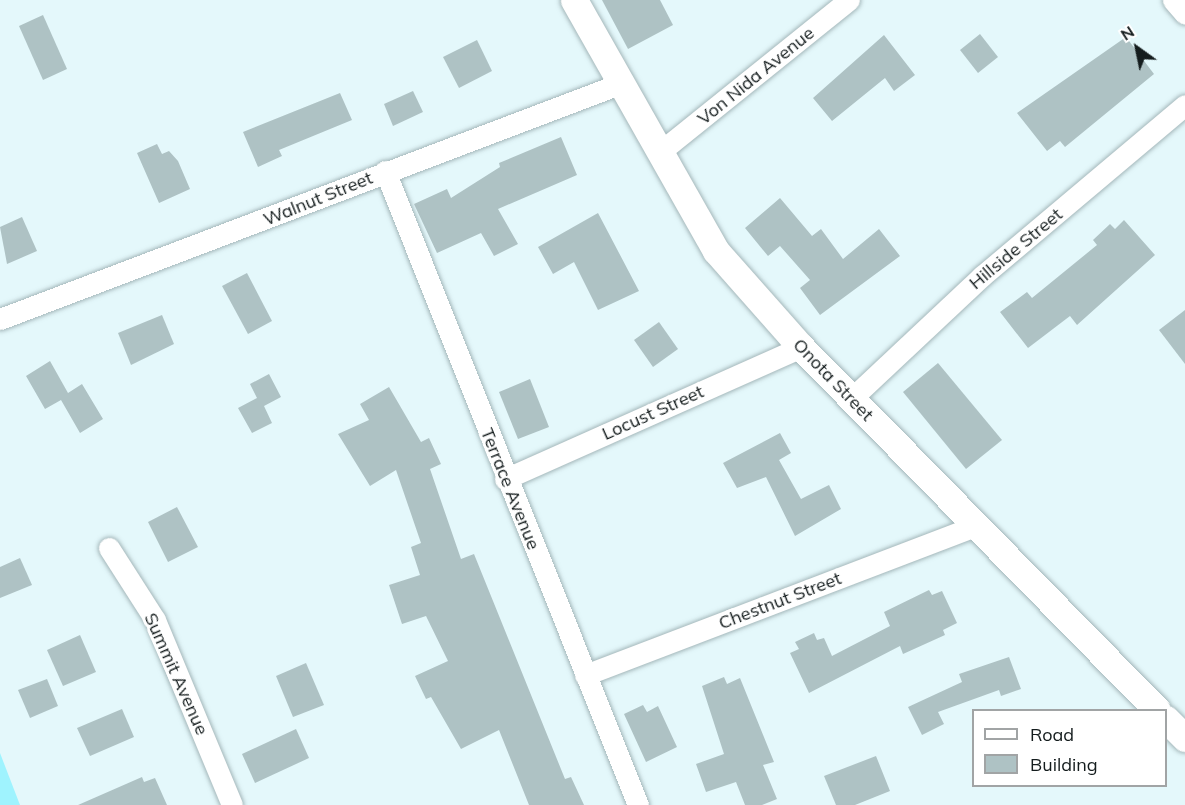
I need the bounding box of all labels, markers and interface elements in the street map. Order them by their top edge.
north arrow [1107,18,1167,78]
text: N [1117,21,1138,45]
street label: Von Nida Avenue [693,22,819,130]
street label: Walnut Street [260,167,376,231]
street label: Hillside Street [965,204,1067,294]
street label: Onota Street [788,334,878,426]
street label: Locust Street [599,381,707,445]
street label: Terrace Avenue [476,425,544,553]
street label: Chestnut Street [716,568,844,634]
street label: Summit Avenue [139,610,213,738]
legend [972,709,1167,787]
text: Road [1030,723,1074,746]
text: Building [1030,753,1098,776]

